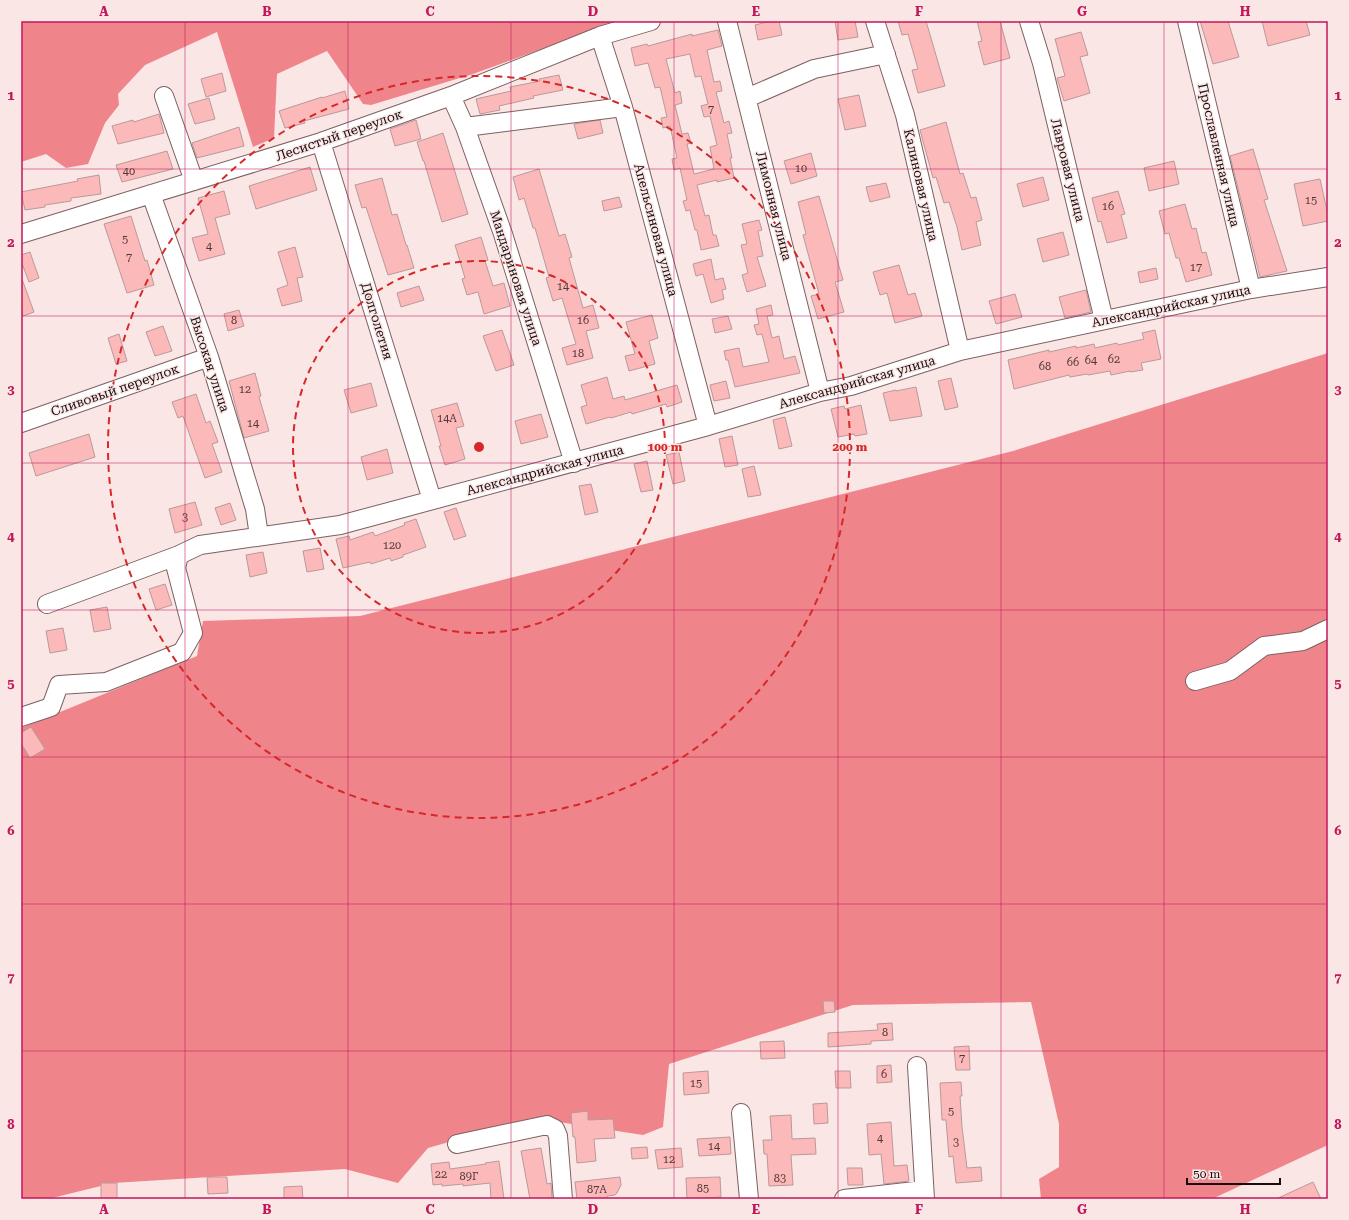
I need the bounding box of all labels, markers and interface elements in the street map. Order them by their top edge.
text: A [99,4,109,19]
text: B [262,4,272,19]
text: C [425,4,435,19]
text: D [588,4,598,19]
text: E [752,4,760,19]
text: F [915,4,923,19]
text: G [1077,4,1087,19]
text: H [1240,4,1251,19]
street label: Прославленная улица [1195,82,1243,228]
text: 1 [7,88,15,103]
text: 1 [1334,88,1342,103]
house number: 7 [708,103,714,116]
street label: Лесистый переулок [273,106,405,164]
street label: Лавровая улица [1048,117,1088,223]
street label: Калиновая улица [901,127,941,243]
street label: Лимонная улица [753,150,795,262]
street label: Апельсиновая улица [631,162,681,298]
house number: 10 [795,162,807,175]
house number: 40 [123,165,135,178]
house number: 15 [1305,194,1317,207]
house number: 16 [1102,200,1114,213]
street label: Мандариновая улица [487,208,545,348]
house number: 5 [122,233,128,246]
text: 2 [7,235,15,250]
text: 2 [1334,235,1342,250]
house number: 4 [206,240,213,253]
house number: 7 [126,251,132,264]
house number: 17 [1190,261,1202,274]
house number: 14 [557,280,570,293]
street label: Долголетия [358,281,396,361]
street label: Александрийская улица [1090,282,1252,330]
street label: Высокая улица [187,314,233,414]
house number: 8 [231,314,237,327]
house number: 16 [577,314,589,327]
house number: 18 [572,347,584,360]
street label: Александрийская улица [777,352,937,412]
house number: 62 [1108,353,1120,366]
house number: 64 [1085,354,1098,367]
house number: 66 [1067,356,1079,369]
house number: 68 [1039,360,1051,373]
street label: Сливовый переулок [49,361,181,419]
text: 3 [7,382,15,397]
text: 3 [1334,382,1342,397]
house number: 12 [239,383,251,396]
house number: 14А [437,412,457,425]
house number: 14 [247,417,260,430]
centre of rings [472,440,486,454]
text: 100 m [648,440,683,454]
text: 200 m [833,440,868,454]
street label: Александрийская улица [465,442,625,498]
house number: 3 [182,511,188,524]
text: 4 [7,529,15,544]
text: 4 [1334,529,1342,544]
house number: 120 [383,539,401,552]
text: 5 [7,676,15,691]
text: 5 [1334,676,1342,691]
text: 6 [7,823,15,838]
text: 6 [1334,823,1342,838]
text: 7 [7,970,15,985]
text: 7 [1334,970,1342,985]
house number: 8 [882,1026,888,1039]
house number: 7 [959,1052,965,1065]
house number: 6 [881,1068,887,1081]
house number: 15 [690,1077,702,1090]
house number: 5 [948,1105,954,1118]
text: 8 [7,1117,15,1132]
text: 8 [1334,1117,1342,1132]
house number: 4 [877,1132,884,1145]
house number: 3 [953,1136,959,1149]
house number: 14 [708,1140,721,1153]
house number: 12 [663,1153,675,1166]
scale bar [1187,1160,1280,1186]
text: 50 m [1193,1167,1220,1181]
house number: 22 [435,1168,447,1181]
house number: 89Г [460,1170,479,1183]
house number: 83 [774,1172,786,1185]
house number: 85 [697,1182,709,1195]
house number: 87А [587,1183,607,1196]
text: A [99,1202,109,1217]
text: B [262,1202,272,1217]
text: C [425,1202,435,1217]
text: D [588,1202,598,1217]
text: E [752,1202,760,1217]
text: F [915,1202,923,1217]
text: G [1077,1202,1087,1217]
text: H [1240,1202,1251,1217]

